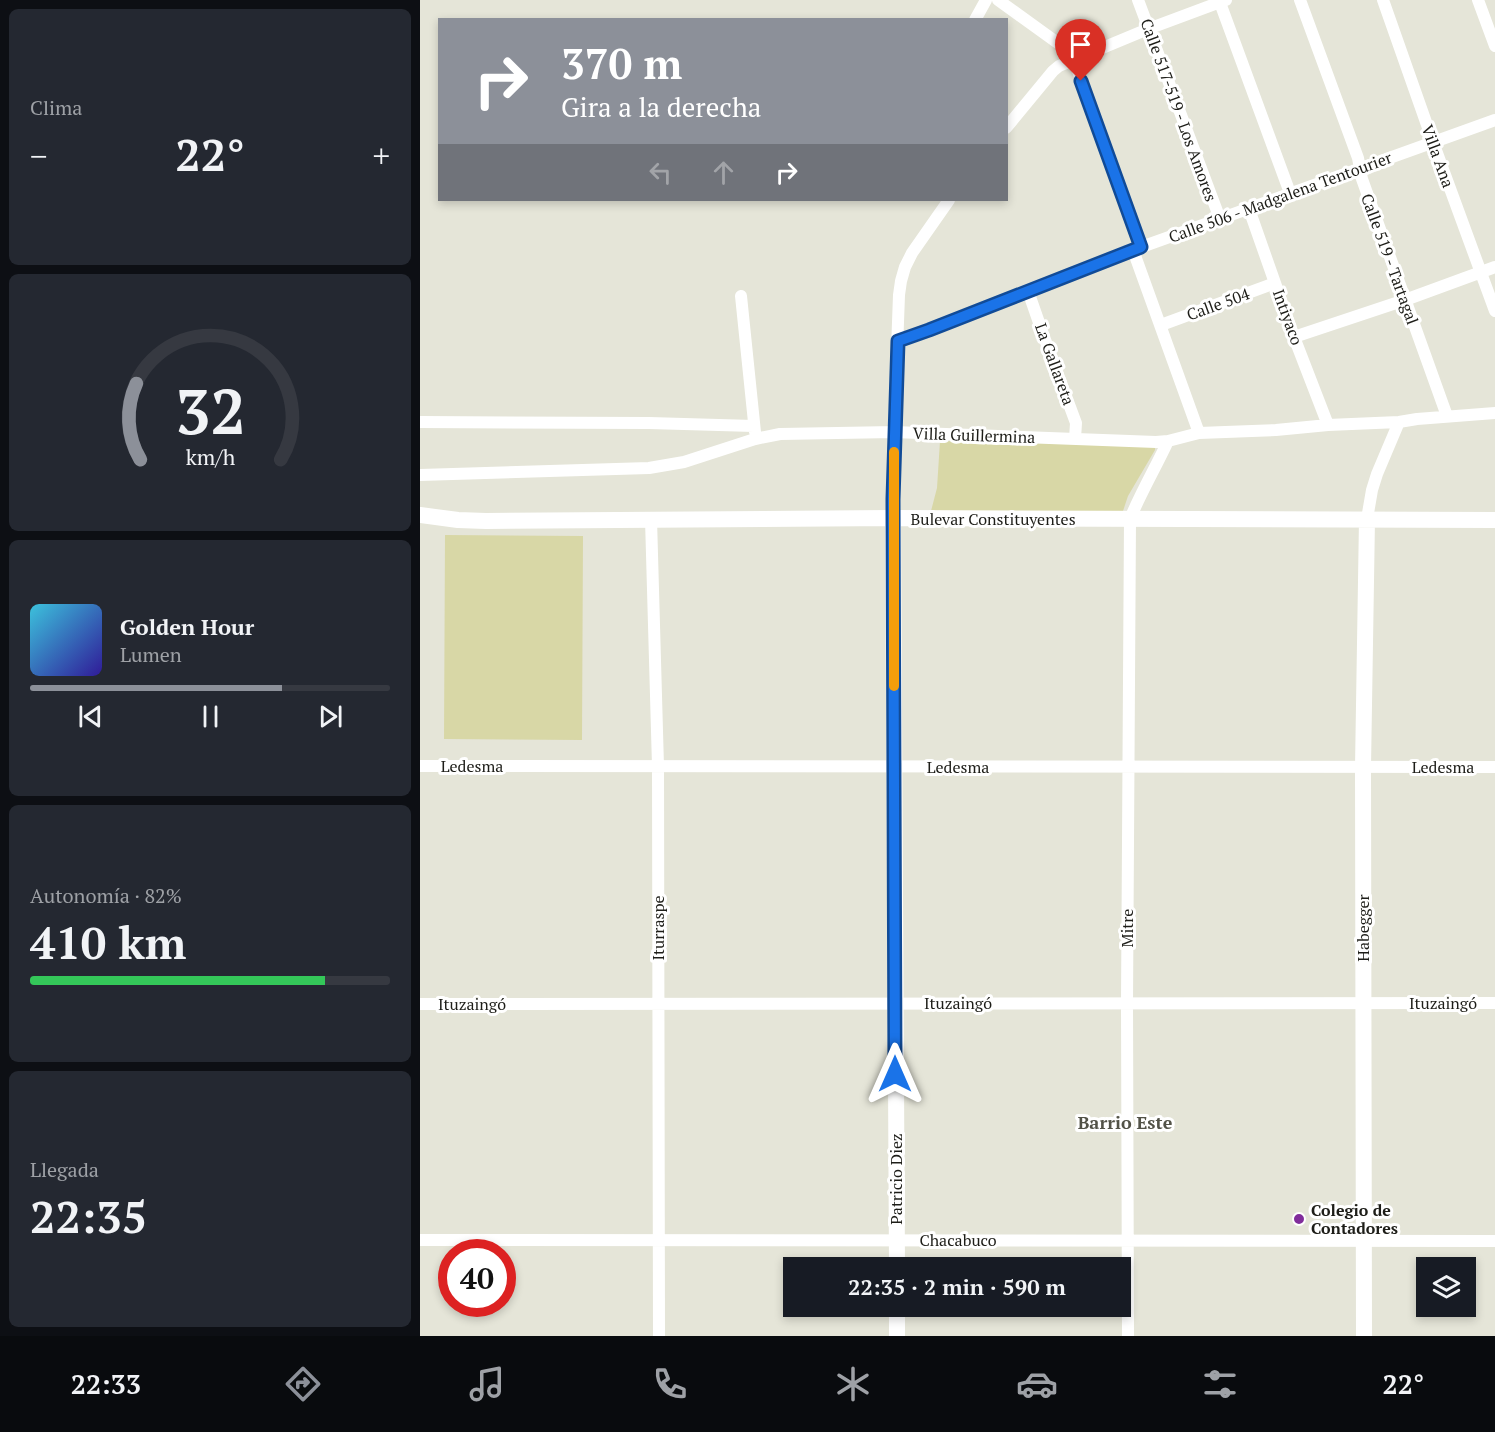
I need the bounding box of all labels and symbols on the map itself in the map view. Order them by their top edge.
street label: Calle 517-519 - Los Amores [1136,15,1222,205]
pin [1055,19,1106,81]
street label: Villa Ana [1416,121,1460,191]
street label: Calle 506 - Madgalena Tentourier [1165,146,1395,248]
street label: Calle 519 - Tartagal [1356,190,1424,328]
street label: Calle 504 [1183,282,1253,326]
street label: Intiyaco [1268,286,1308,348]
street label: La Gallareta [1030,320,1080,408]
street label: Villa Guillermina [912,422,1036,448]
street label: Bulevar Constituyentes [910,508,1076,530]
street label: Ledesma [441,755,503,777]
street label: Ledesma [927,756,989,778]
street label: Ledesma [1412,756,1474,778]
street label: Habegger [1352,893,1374,962]
street label: Iturraspe [647,895,669,961]
street label: Mitre [1116,909,1138,947]
street label: Ituzaingó [924,992,992,1014]
street label: Ituzaingó [1409,992,1477,1014]
street label: Ituzaingó [438,993,506,1015]
position arrow [863,1042,927,1106]
district label: Barrio Este [1078,1110,1173,1134]
street label: Patricio Diez [885,1133,907,1225]
place label: Colegio de Contadores [1311,1199,1398,1239]
marker: Colegio de Contadores [1292,1212,1306,1226]
street label: Chacabuco [919,1229,997,1251]
speed limit sign: 40 [438,1239,516,1317]

